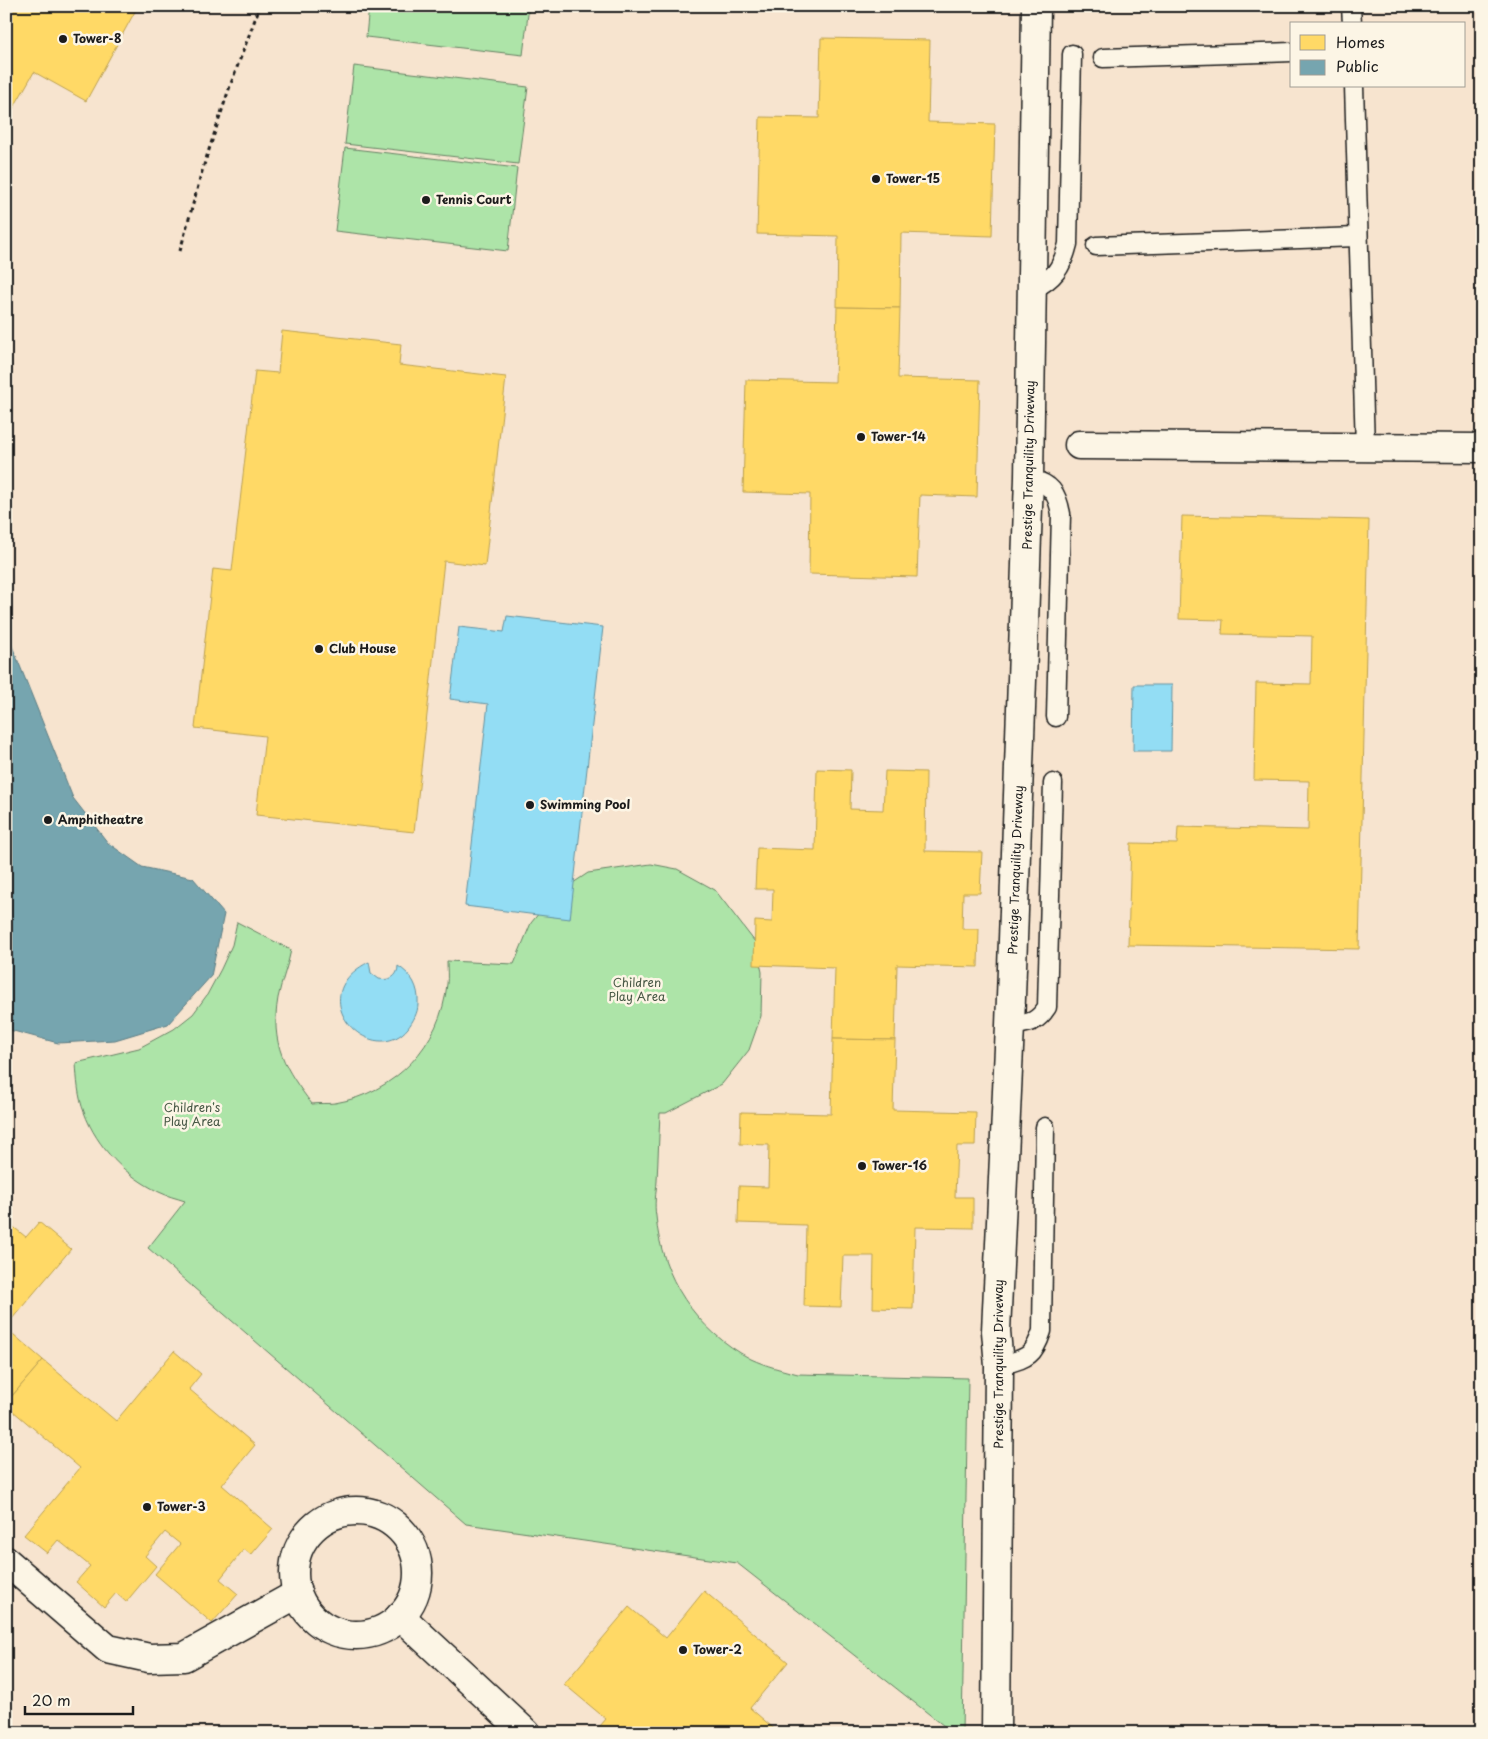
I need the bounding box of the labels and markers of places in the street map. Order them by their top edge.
place label: Tower-8 [73,29,121,47]
marker: Tower-8 [57,33,69,45]
place label: Tower-15 [886,169,940,187]
marker: Tower-15 [870,173,882,185]
place label: Tennis Court [436,190,512,208]
marker: Tennis Court [420,194,432,206]
place label: Tower-14 [871,427,926,445]
marker: Tower-14 [855,431,867,443]
place label: Club House [329,639,396,657]
marker: Club House [313,643,325,655]
place label: Swimming Pool [540,795,630,813]
marker: Swimming Pool [524,799,536,811]
place label: Amphitheatre [58,810,144,828]
marker: Amphitheatre [42,814,54,826]
place label: Tower-16 [872,1156,928,1174]
marker: Tower-16 [856,1160,868,1172]
place label: Tower-3 [157,1497,206,1515]
marker: Tower-3 [141,1501,153,1513]
place label: Tower-2 [693,1640,743,1658]
marker: Tower-2 [677,1644,689,1656]

